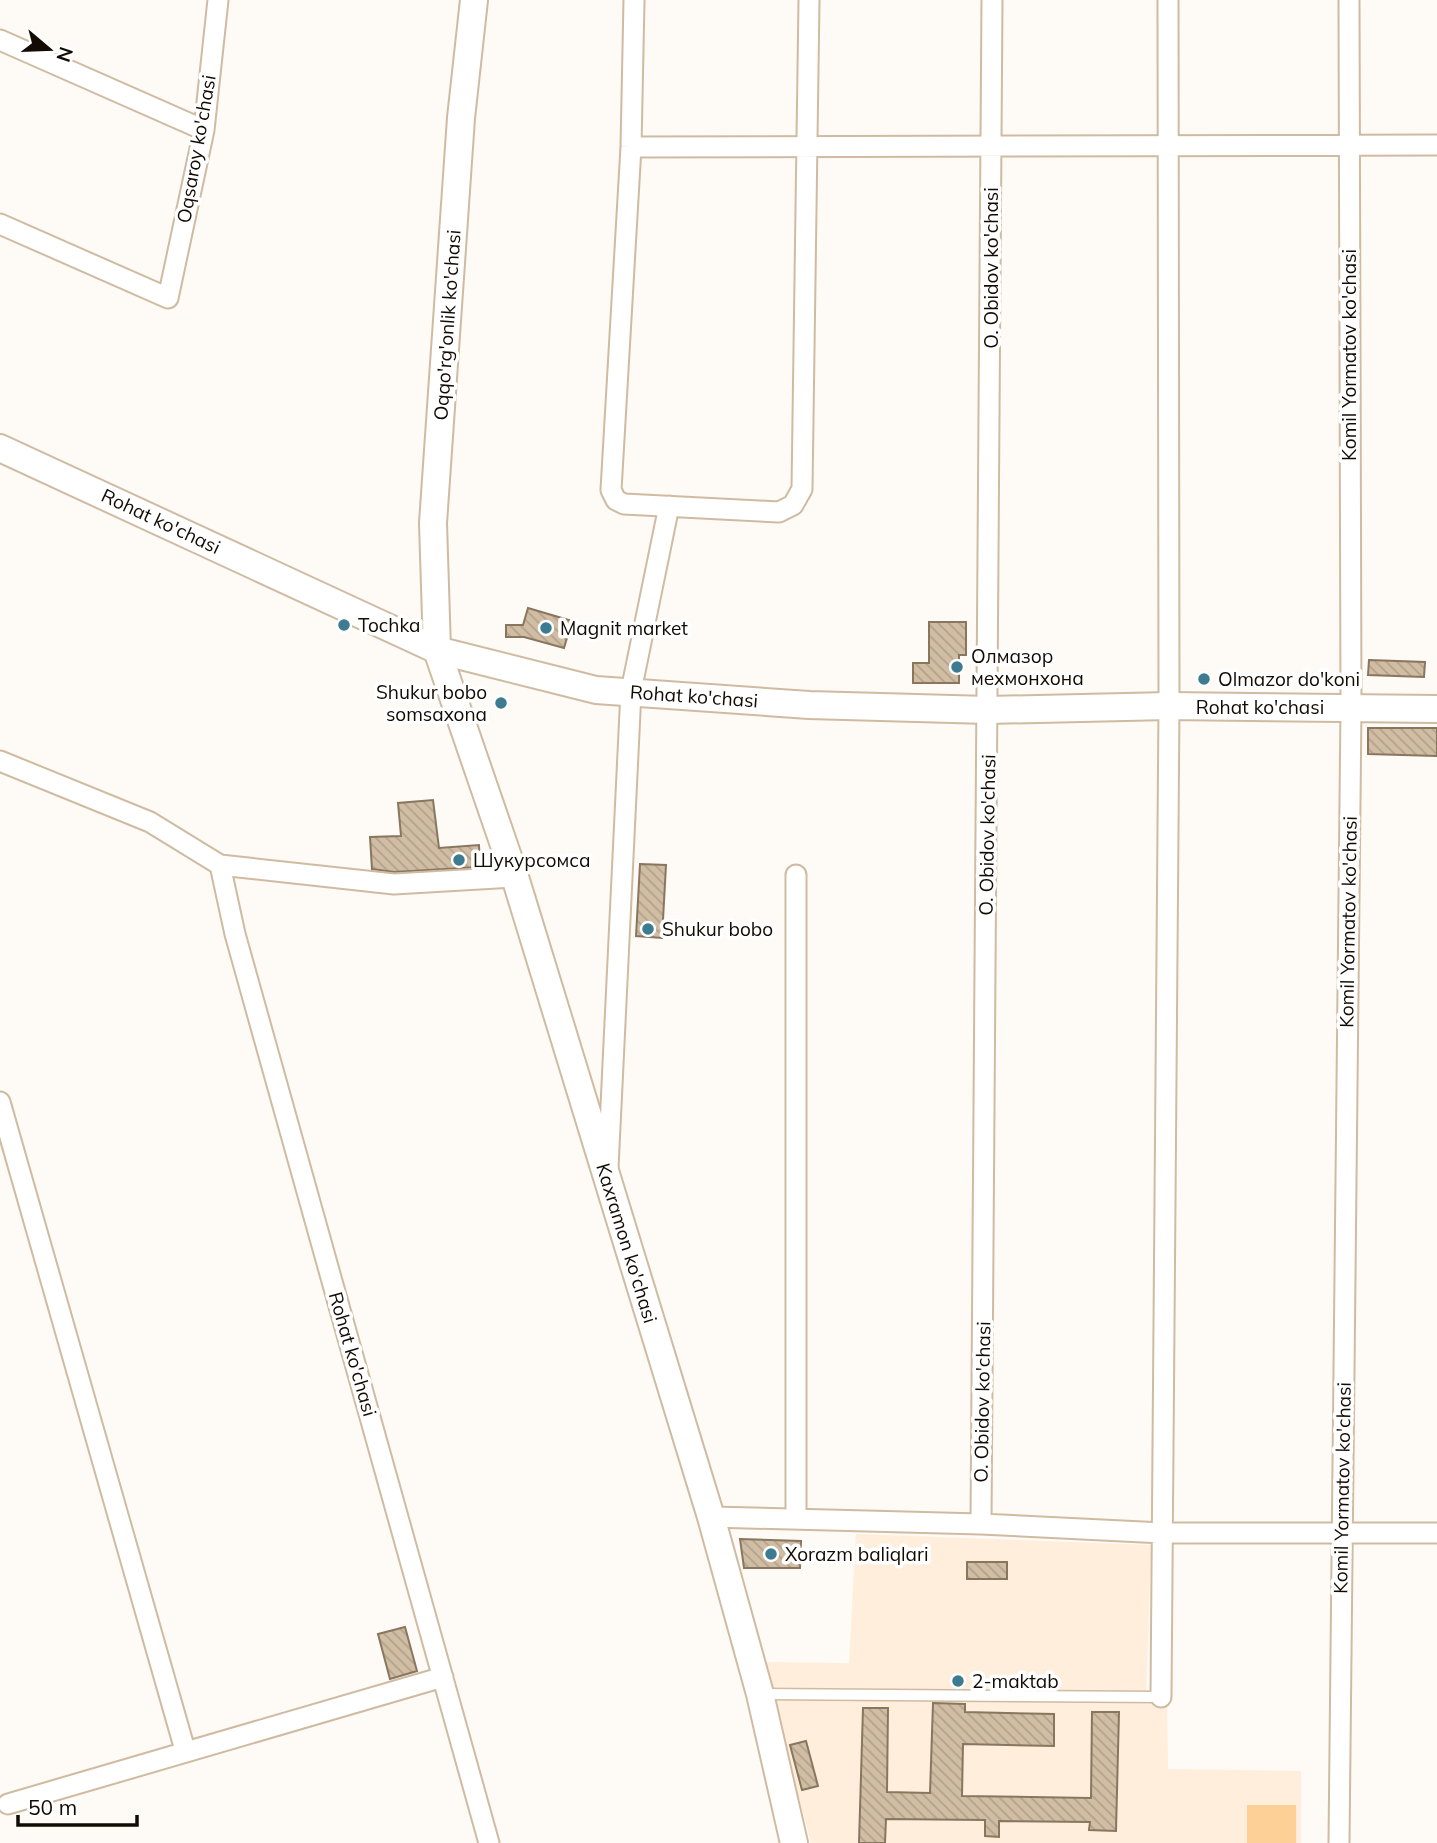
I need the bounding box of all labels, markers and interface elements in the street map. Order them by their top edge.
north arrow [14,14,84,84]
text: N [51,44,79,65]
street label: Oqsaroy ko'chasi [171,73,221,225]
street label: O. Obidov ko'chasi [979,187,1003,349]
street label: Oqqo'rg'onlik ko'chasi [428,229,466,421]
street label: Komil Yormatov ko'chasi [1337,249,1361,461]
street label: Rohat ko'chasi [98,483,224,559]
place label: Tochka [358,613,421,637]
place label: Magnit market [560,616,688,640]
marker: Tochka [336,617,352,633]
marker: Magnit market [538,620,554,636]
place label: Олмазор мехмонхона [971,644,1084,690]
marker: Олмазор мехмонхона [949,659,965,675]
place label: Olmazor do'koni [1218,667,1360,691]
marker: Olmazor do'koni [1196,671,1212,687]
place label: Shukur bobo somsaxona [376,680,487,726]
street label: Rohat ko'chasi [629,680,759,712]
marker: Shukur bobo somsaxona [493,695,509,711]
street label: Rohat ko'chasi [1196,695,1324,719]
street label: O. Obidov ko'chasi [974,754,1000,916]
street label: Komil Yormatov ko'chasi [1334,816,1362,1028]
place label: Шукурсомса [473,848,591,872]
marker: Шукурсомса [451,852,467,868]
place label: Shukur bobo [662,917,773,941]
marker: Shukur bobo [640,921,656,937]
street label: Kaxramon ko'chasi [591,1160,663,1326]
street label: Rohat ko'chasi [324,1289,382,1419]
street label: O. Obidov ko'chasi [969,1321,995,1483]
street label: Komil Yormatov ko'chasi [1328,1382,1356,1594]
place label: Xorazm baliqlari [785,1542,928,1566]
marker: Xorazm baliqlari [763,1546,779,1562]
place label: 2-maktab [972,1669,1059,1693]
marker: 2-maktab [950,1673,966,1689]
scale bar [18,1784,136,1828]
text: 50 m [28,1794,77,1820]

